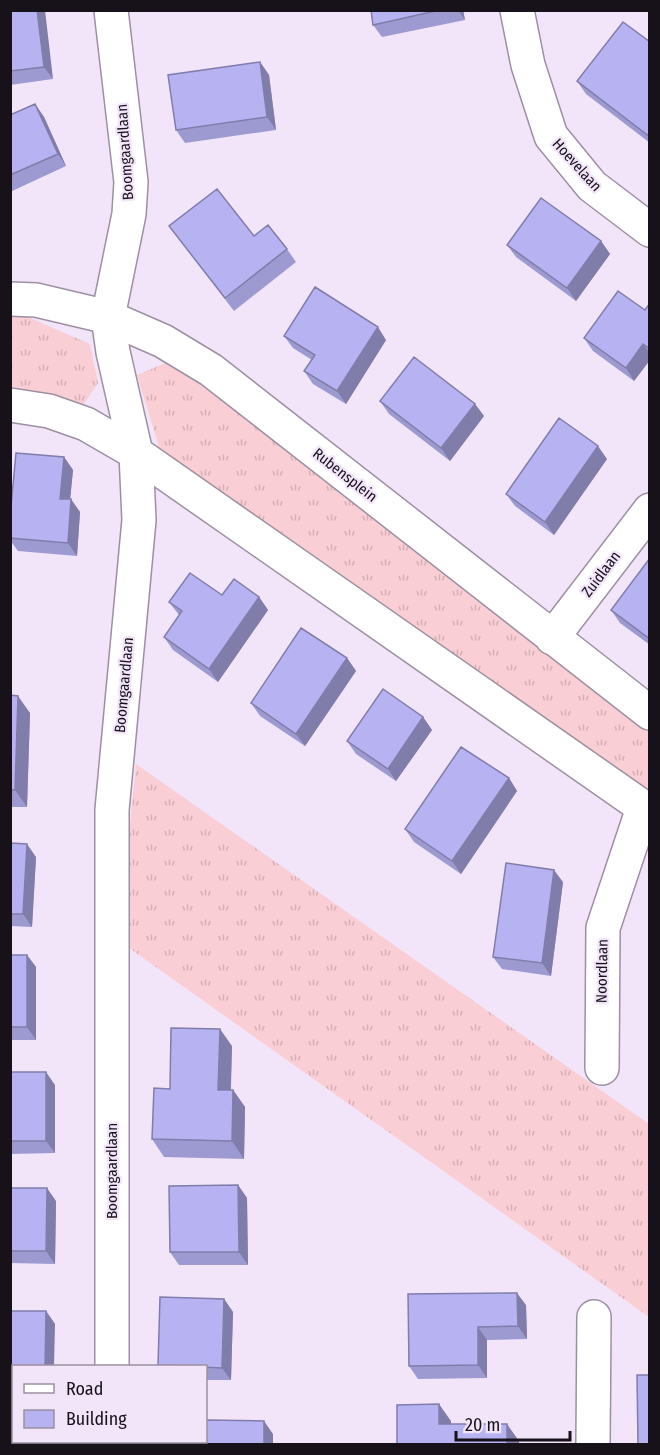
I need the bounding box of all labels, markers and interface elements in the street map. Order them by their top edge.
street label: Boomgaardlaan [113,103,137,201]
street label: Hoevelaan [549,135,605,195]
street label: Rubensplein [309,444,381,506]
street label: Zuidlaan [578,547,624,601]
street label: Boomgaardlaan [111,636,137,734]
street label: Noordlaan [592,939,612,1003]
street label: Boomgaardlaan [103,1123,121,1219]
legend [12,1365,207,1443]
text: Road [66,1378,103,1400]
scale bar [456,1404,570,1442]
text: Building [66,1408,127,1430]
text: 20 m [465,1414,500,1436]

